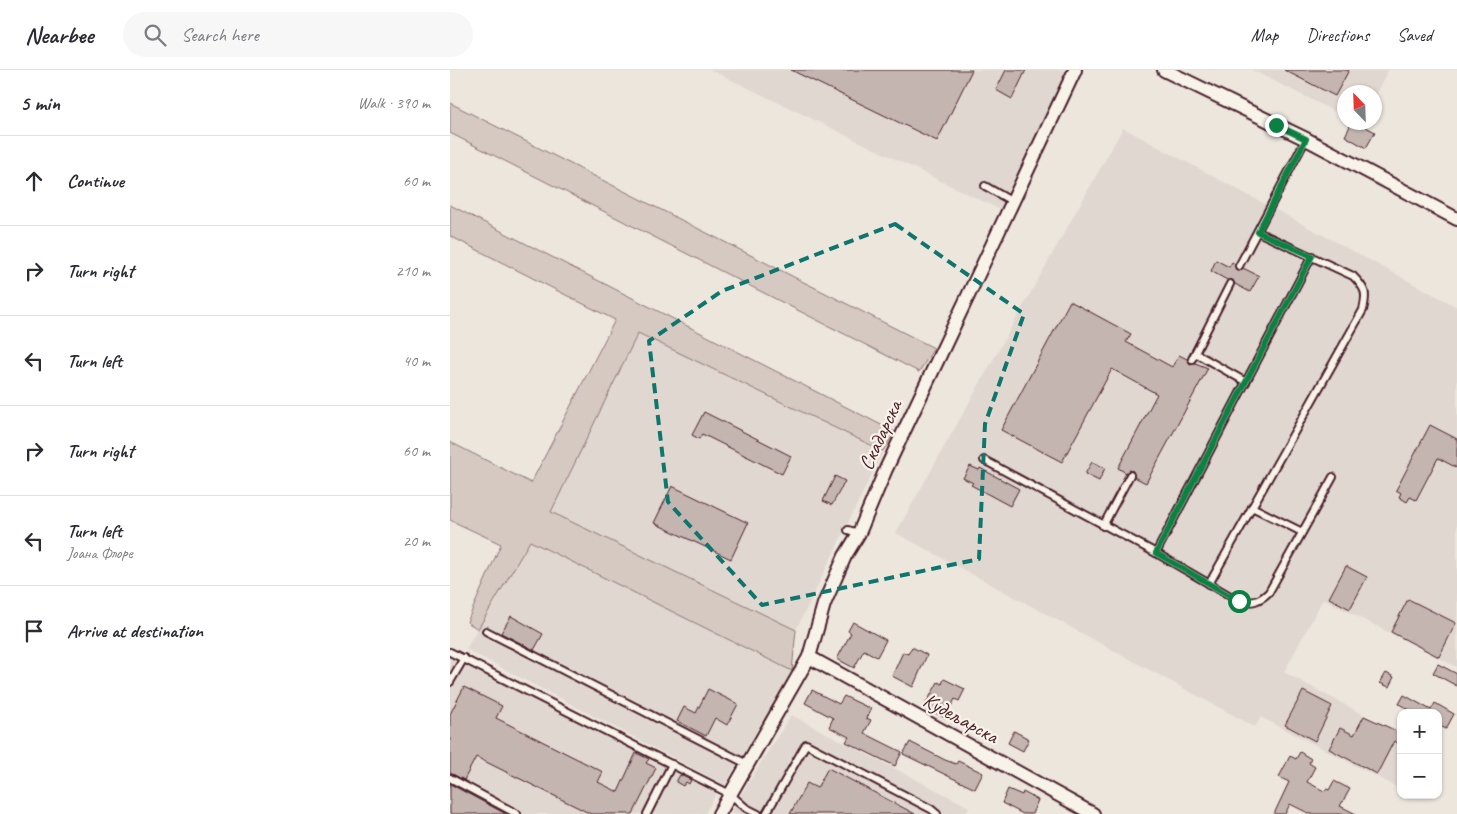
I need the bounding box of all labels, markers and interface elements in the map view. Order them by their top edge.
search box [123,12,473,57]
text: Nearbee [25,20,93,50]
icon: search [141,21,169,49]
text: Search here [181,23,259,47]
text: Map [1251,24,1278,46]
text: Directions [1306,24,1369,46]
text: Saved [1397,24,1432,46]
north arrow [1337,85,1382,130]
text: 5 min [20,90,60,116]
text: Walk · 390 m [358,93,430,113]
route end [1265,114,1288,137]
icon: ahead [20,167,48,195]
text: Continue [67,169,124,193]
text: 60 m [403,171,430,191]
icon: right [20,257,48,285]
text: Turn right [67,259,134,283]
text: 210 m [396,261,430,281]
icon: left [20,347,48,375]
text: Turn left [67,349,122,373]
text: 40 m [403,351,430,371]
street label: Скадарска [853,394,908,474]
icon: right [20,437,48,465]
text: Turn right [67,439,134,463]
text: 60 m [403,441,430,461]
text: Turn left [67,519,122,543]
icon: left [20,527,48,555]
text: 20 m [403,531,430,551]
text: Јоана Флоре [67,543,133,563]
route start [1228,590,1251,613]
icon: arrive [20,617,48,645]
text: Arrive at destination [67,619,203,643]
street label: Кудељарска [919,687,1004,750]
map controls [1397,709,1442,799]
button: + [1397,709,1442,754]
button: − [1397,754,1442,799]

